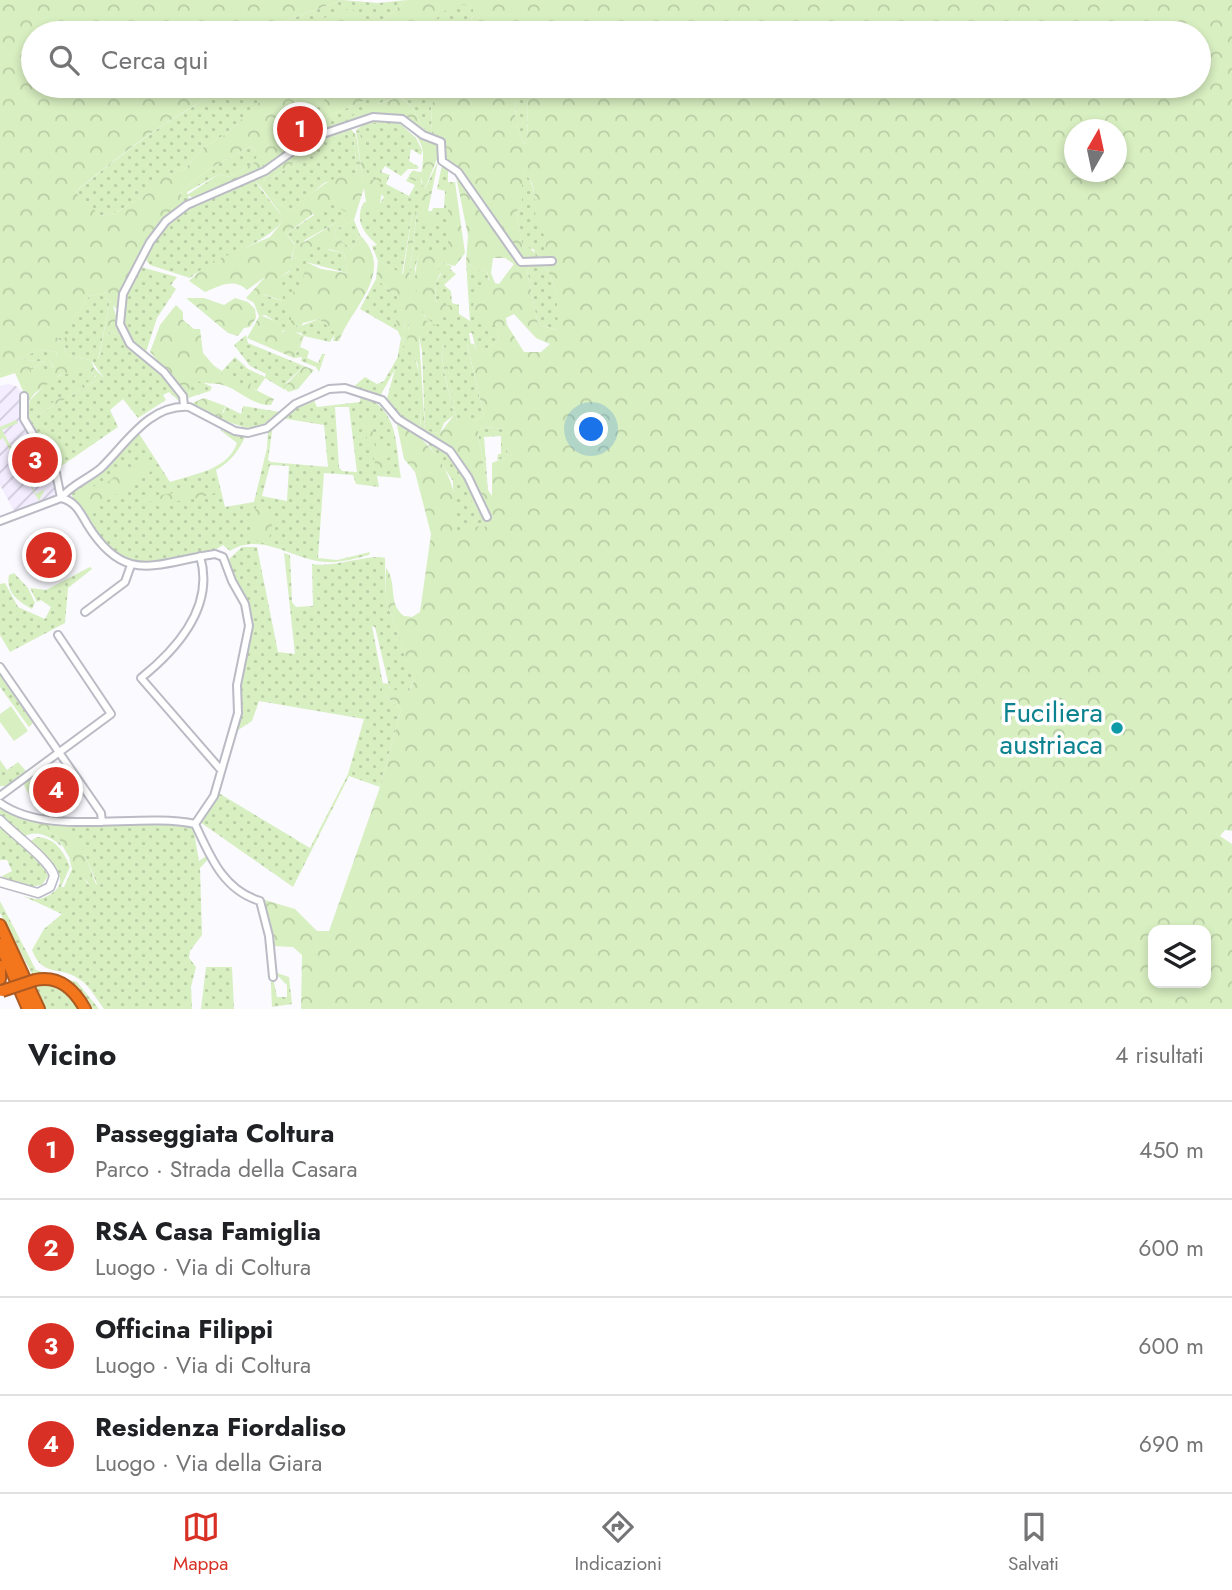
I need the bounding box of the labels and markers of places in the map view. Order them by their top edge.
pin: 1 [277,103,323,155]
pin: 3 [12,434,58,486]
pin: 2 [26,529,72,581]
place label: Fuciliera austriaca [1000,692,1103,765]
marker: Fuciliera austriaca [1109,720,1125,736]
pin: 4 [33,764,79,816]

